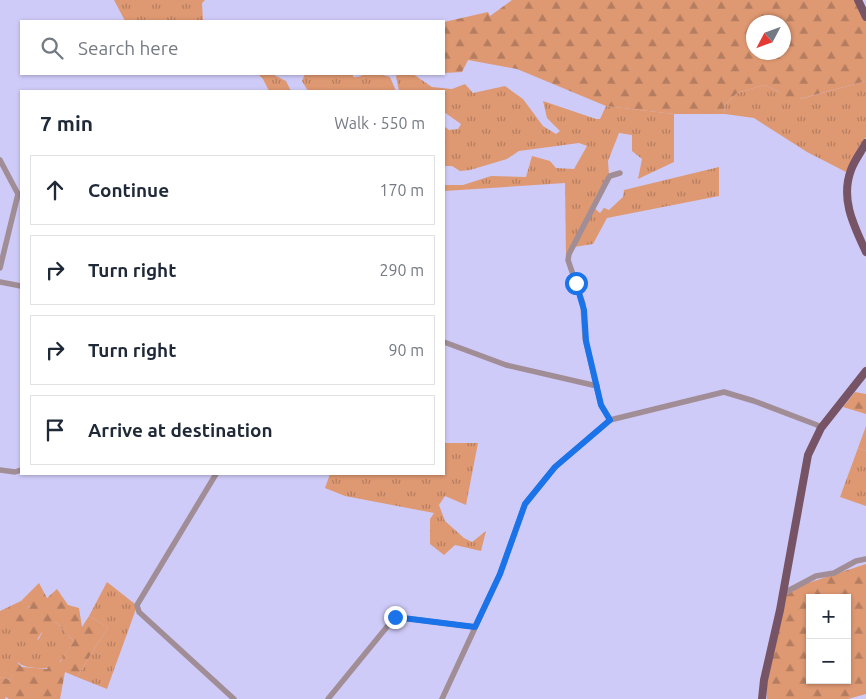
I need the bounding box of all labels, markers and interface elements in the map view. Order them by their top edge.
north arrow [746,15,791,60]
search box [20,20,445,75]
icon: search [38,34,66,62]
text: Search here [78,37,178,59]
text: 7 min [40,111,93,135]
text: Walk · 550 m [334,114,425,132]
icon: ahead [41,176,69,204]
text: Continue [88,179,169,201]
text: 170 m [379,181,424,199]
icon: right [41,256,69,284]
text: Turn right [88,259,176,281]
text: 290 m [379,261,424,279]
route start [565,272,588,295]
icon: right [41,336,69,364]
text: Turn right [88,339,176,361]
text: 90 m [388,341,424,359]
icon: arrive [41,416,69,444]
text: Arrive at destination [88,419,273,441]
map controls [806,594,851,684]
button: + [806,594,851,639]
route end [384,606,407,629]
button: − [806,639,851,684]

